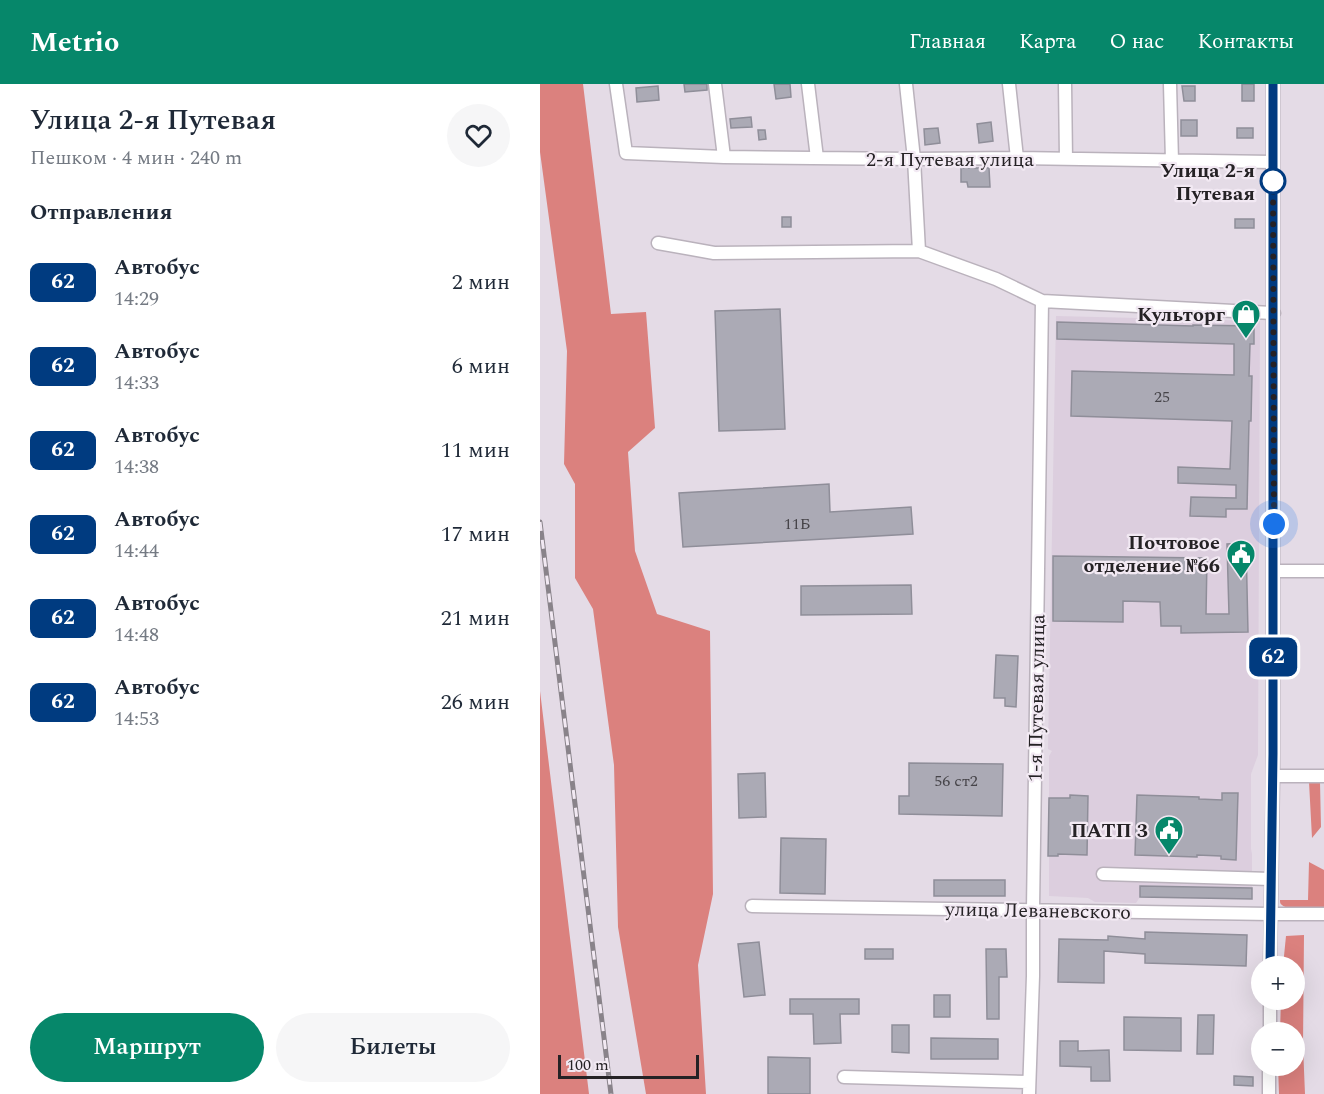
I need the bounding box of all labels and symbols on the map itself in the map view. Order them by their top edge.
street label: 2-я Путевая улица [866,145,1034,175]
place label: Улица 2-я Путевая [1160,156,1255,209]
marker: Улица 2-я Путевая [1260,168,1286,194]
shop icon: Культорг [1230,298,1262,340]
place label: Культорг [1137,300,1225,330]
house number: 25 [1154,385,1170,409]
your location [1259,509,1289,539]
house number: 11Б [784,512,810,536]
place label: Почтовое отделение №66 [1084,528,1220,581]
public building icon: Почтовое отделение №66 [1225,538,1257,580]
street label: 1-я Путевая улица [1021,614,1053,782]
line badge: 62 [1246,638,1300,676]
house number: 56 ст2 [934,769,978,793]
public building icon: ПАТП 3 [1153,814,1185,856]
place label: ПАТП 3 [1071,816,1148,846]
street label: улица Леваневского [944,894,1131,928]
scale bar [558,1052,699,1080]

